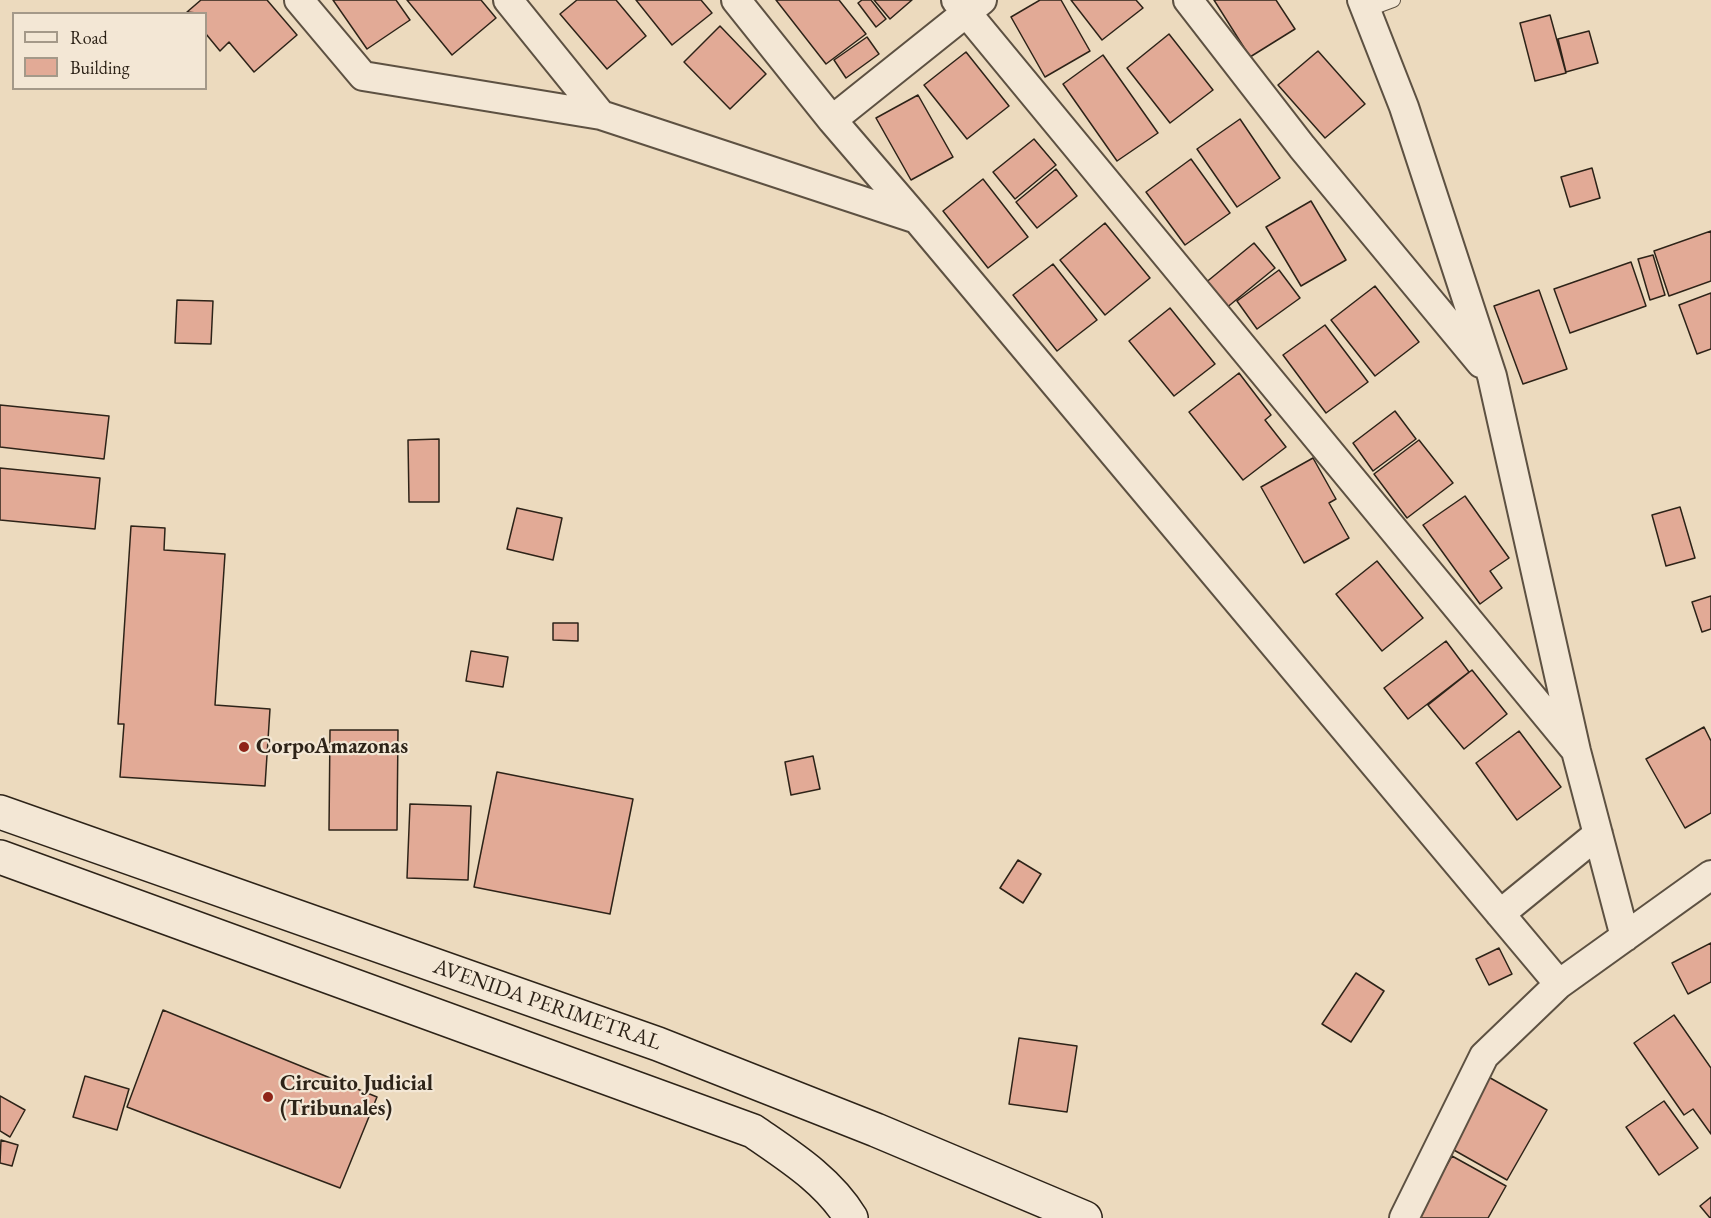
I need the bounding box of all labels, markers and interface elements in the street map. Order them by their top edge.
legend [12,12,207,90]
text: Road [70,26,108,49]
text: Building [70,56,130,79]
place label: CorpoAmazonas [256,734,408,760]
marker: CorpoAmazonas [237,740,251,754]
street label: AVENIDA PERIMETRAL [430,954,664,1056]
place label: Circuito Judicial (Tribunales) [280,1071,433,1122]
marker: Circuito Judicial (Tribunales) [261,1090,275,1104]

